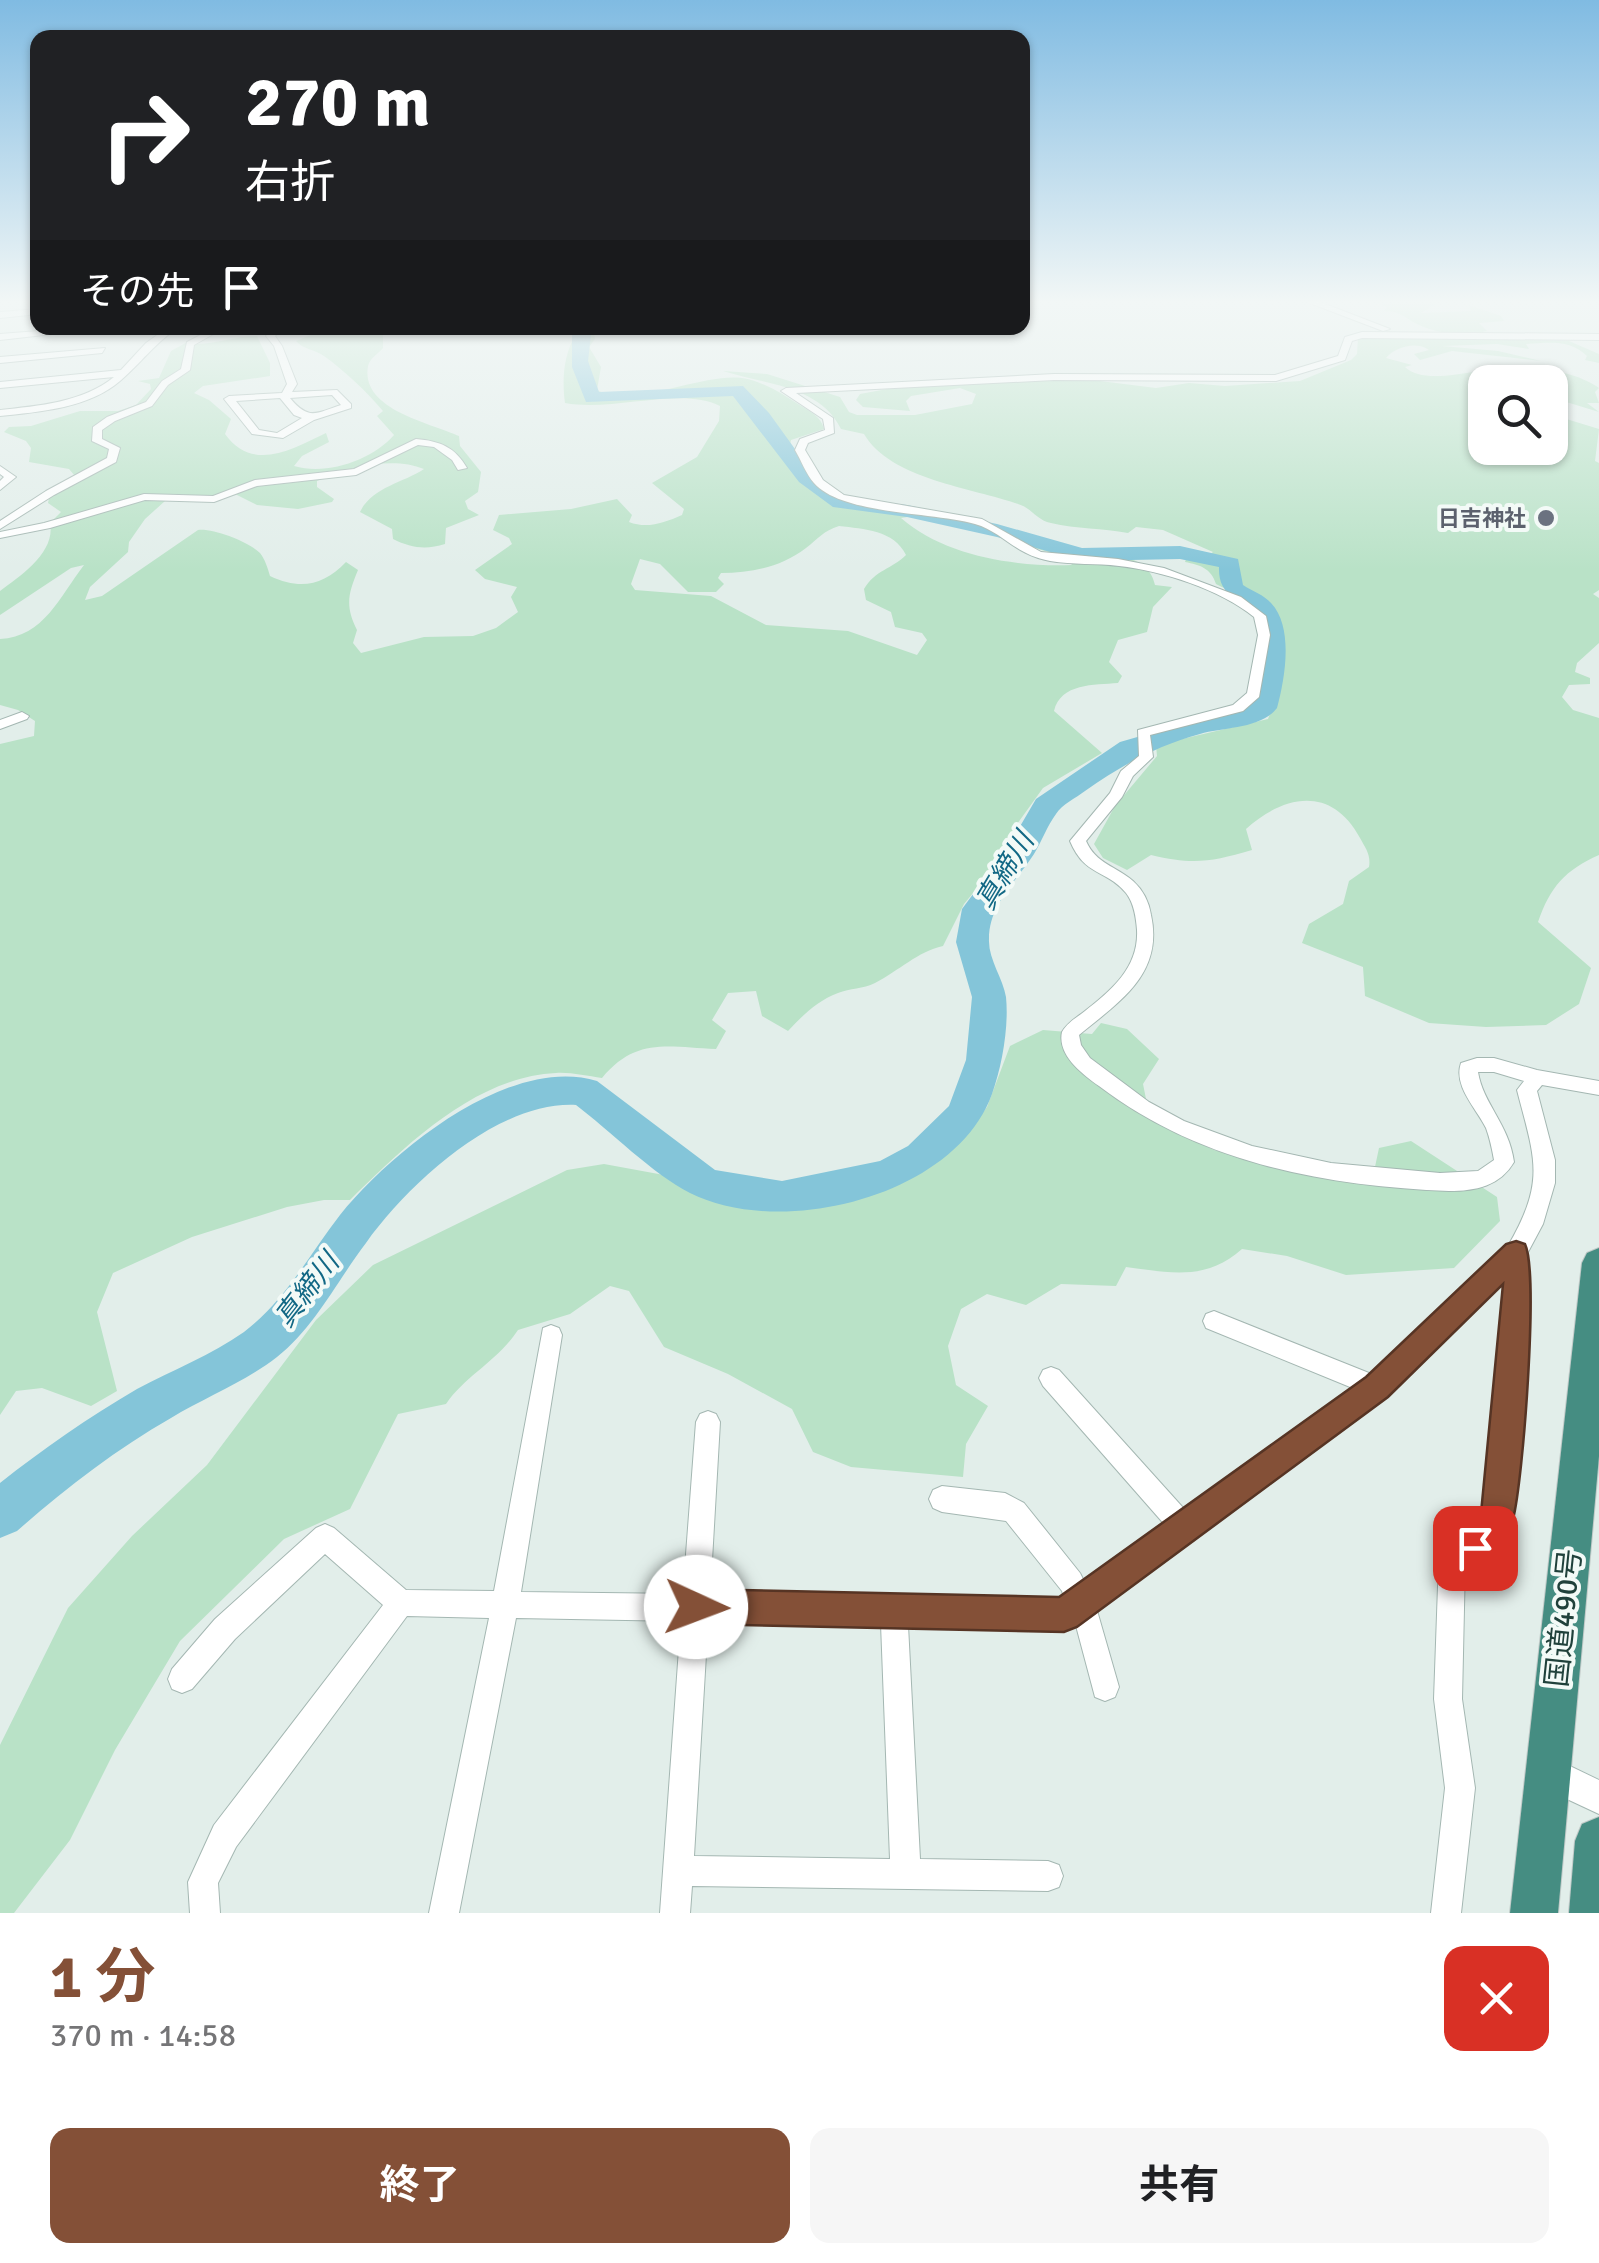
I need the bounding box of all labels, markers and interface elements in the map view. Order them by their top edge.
text: 270 m [245,59,430,145]
icon: right [80,70,210,200]
text: 右折 [245,155,335,210]
icon: arrive [214,260,269,315]
text: その先 [80,268,194,315]
map controls [1468,365,1568,465]
button: search [1468,365,1568,465]
place label: 日吉神社 [1438,505,1526,532]
marker: 日吉神社 [1535,507,1557,529]
water label: 真締川 [969,824,1043,916]
water label: 真締川 [268,1244,348,1334]
pin [1433,1506,1518,1591]
icon: arrive [1448,1521,1503,1576]
street label: 国道490号 [1538,1547,1590,1689]
position arrow [644,1555,748,1659]
text: 1 分 [50,1941,156,2015]
button: close [1444,1946,1549,2051]
text: 370 m · 14:58 [50,2016,236,2055]
button: 終了 [50,2128,790,2243]
button: 共有 [810,2128,1549,2243]

